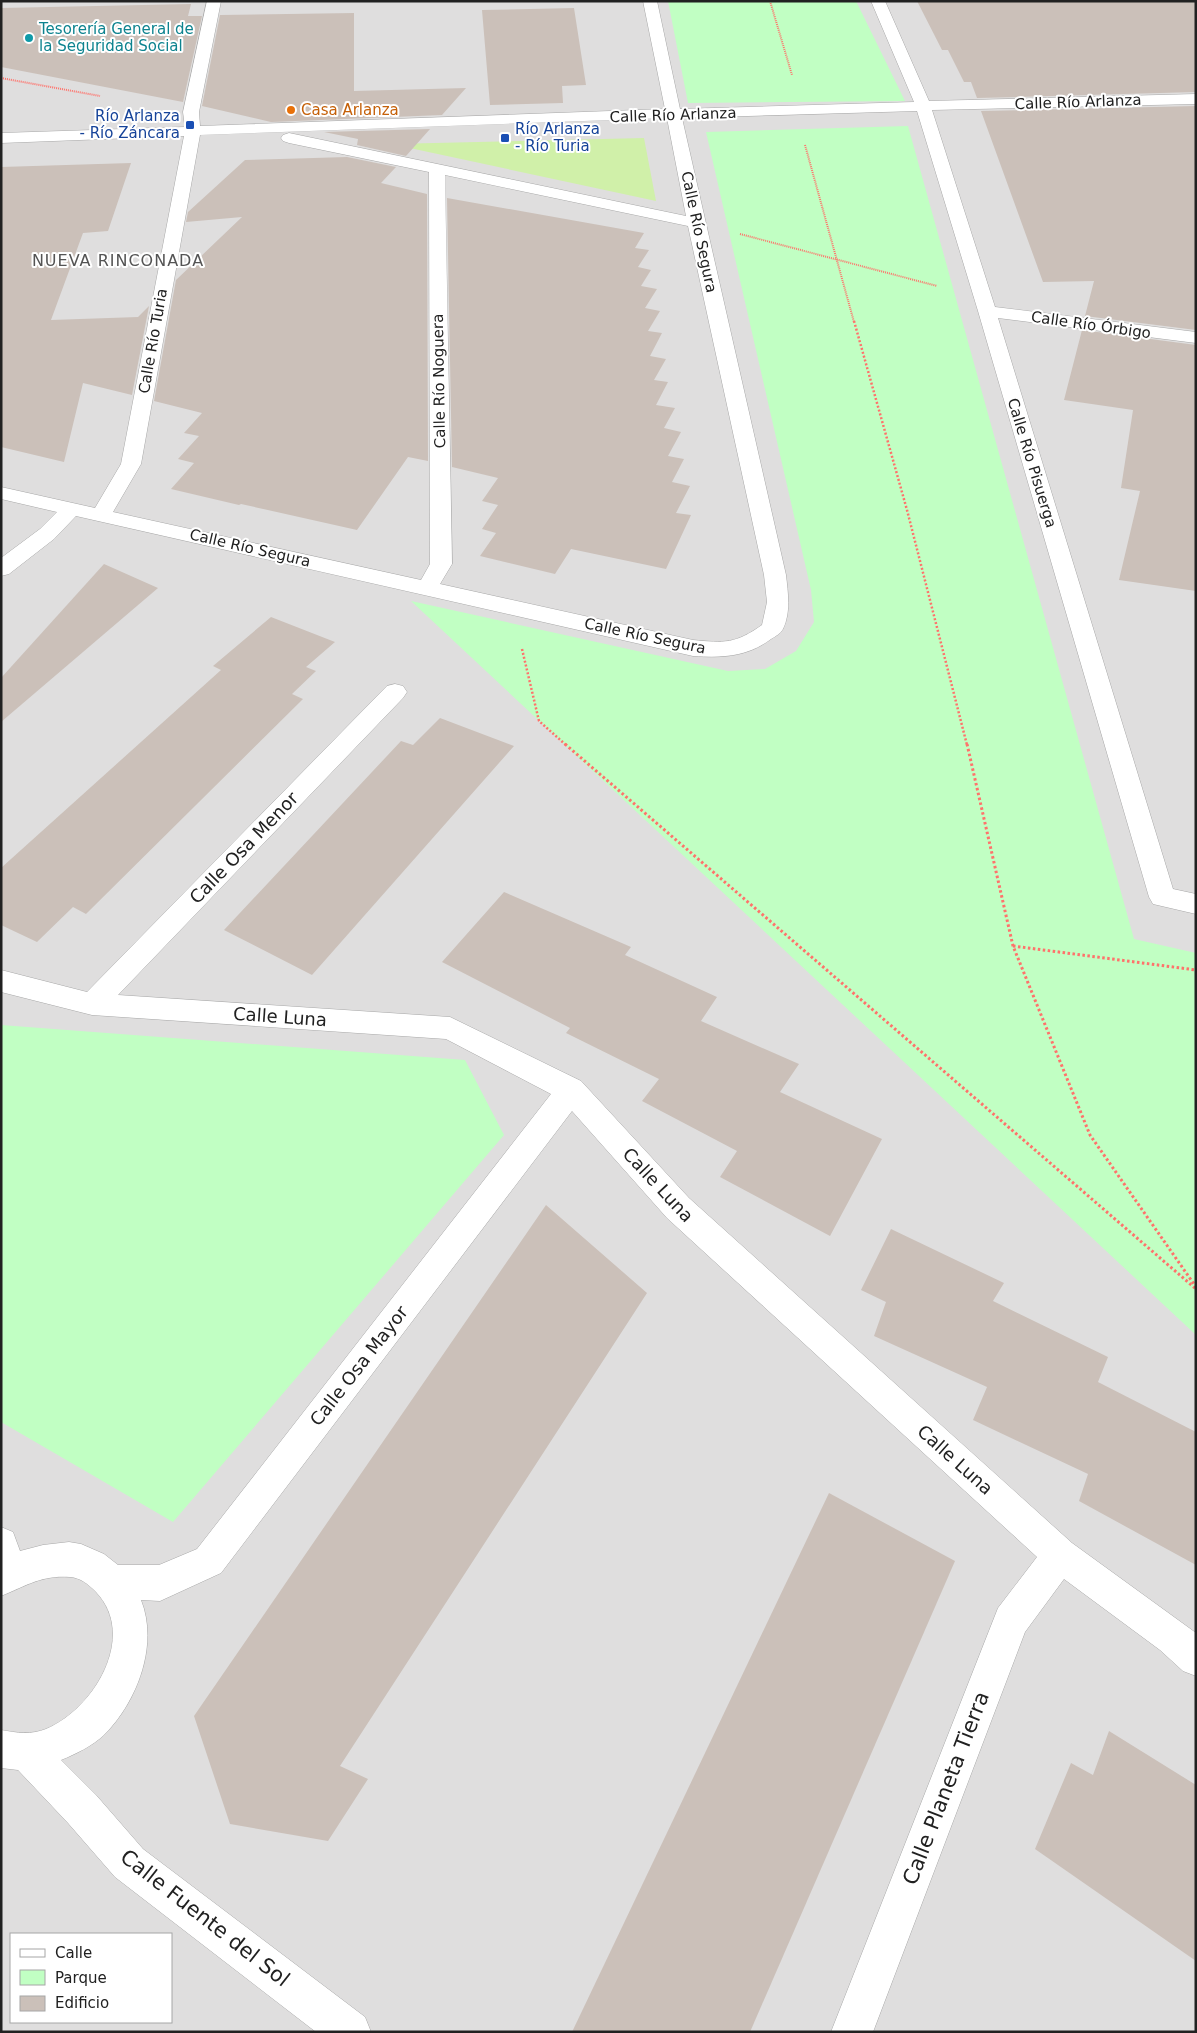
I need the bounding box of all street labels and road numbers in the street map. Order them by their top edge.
street label: Calle Río Arlanza [1014,91,1142,113]
street label: Calle Río Arlanza [609,104,737,126]
street label: Calle Río Segura [677,170,721,294]
street label: Calle Río Turia [135,287,171,395]
street label: Calle Río Órbigo [1030,307,1152,342]
street label: Calle Río Noguera [429,314,449,448]
street label: Calle Río Pisuerga [1004,396,1060,530]
street label: Calle Río Segura [188,525,312,571]
street label: Calle Río Segura [583,614,707,658]
street label: Calle Osa Menor [185,787,303,908]
street label: Calle Luna [232,1003,328,1030]
street label: Calle Luna [619,1143,698,1226]
street label: Calle Osa Mayor [305,1301,412,1430]
street label: Calle Luna [913,1420,997,1499]
street label: Calle Planeta Tierra [898,1688,994,1888]
street label: Calle Fuente del Sol [116,1845,294,1991]

